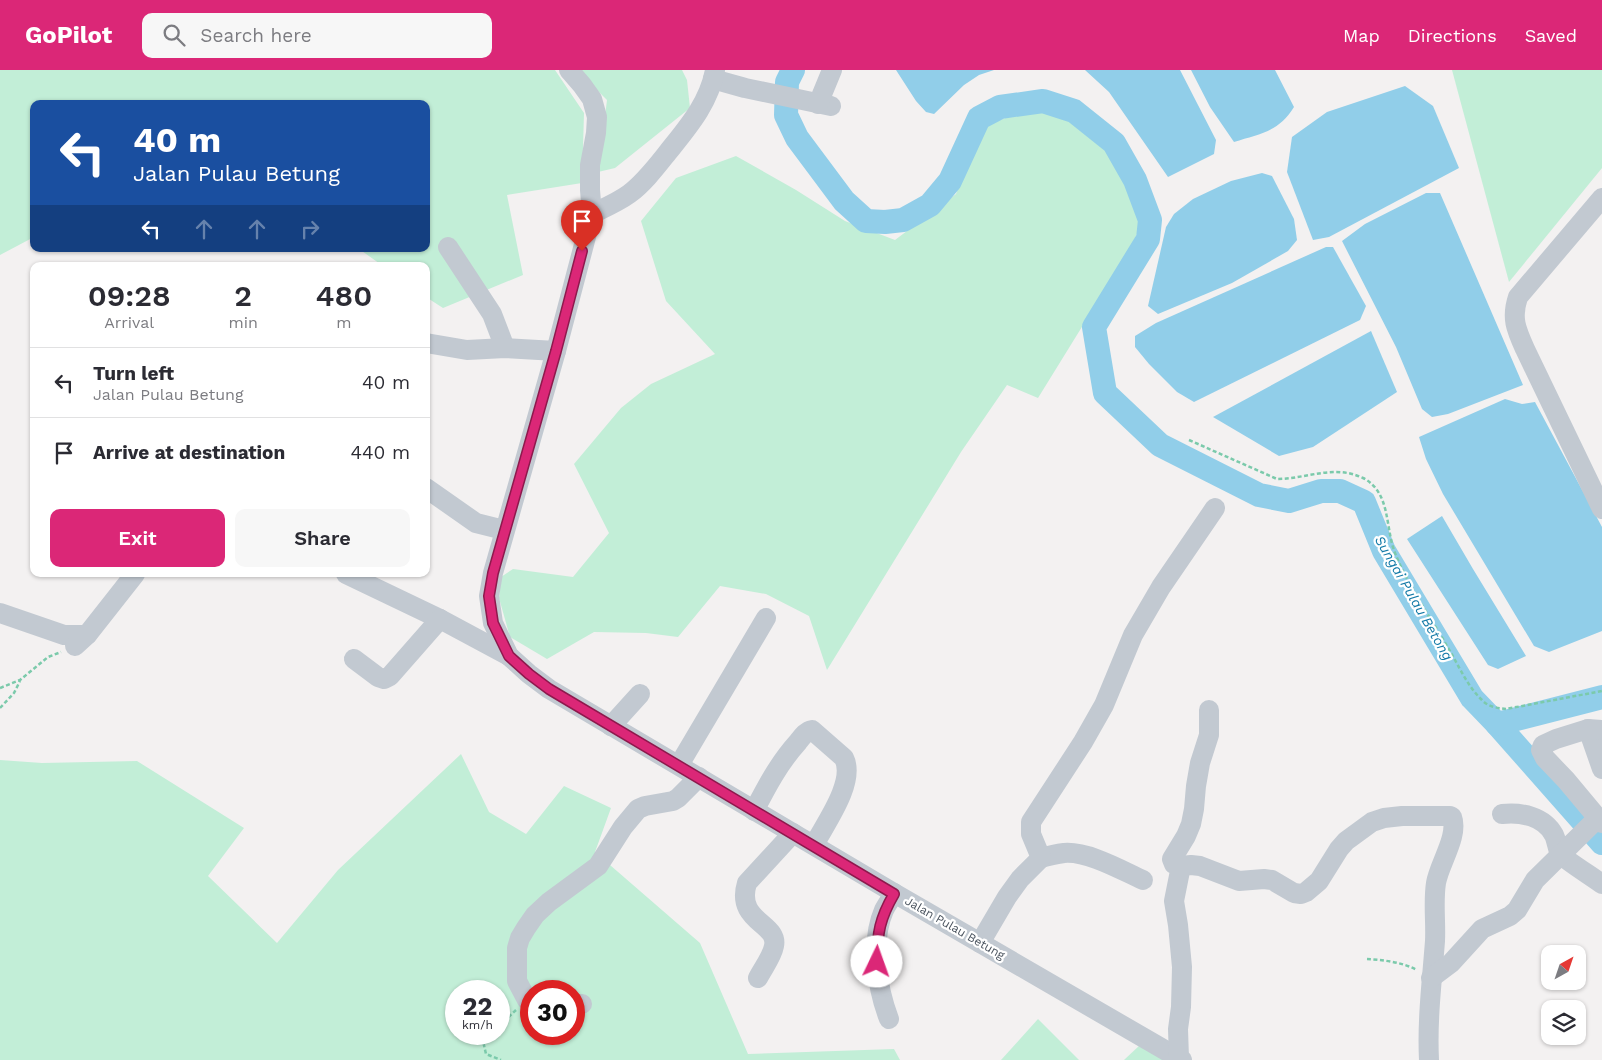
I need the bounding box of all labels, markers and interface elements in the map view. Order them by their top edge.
search box [142,13,492,58]
text: GoPilot [25,21,112,49]
icon: search [160,21,188,49]
text: Search here [200,24,312,47]
text: Map [1343,25,1380,46]
text: Directions [1408,25,1497,46]
text: Saved [1525,25,1577,46]
text: 40 m [133,119,221,161]
icon: left [50,120,115,185]
text: Jalan Pulau Betung [133,161,340,186]
pin [561,200,603,251]
icon: arrive [568,207,596,235]
icon: left [137,215,165,243]
icon: ahead [190,215,218,243]
icon: ahead [243,215,271,243]
icon: right [296,215,324,243]
text: 09:28 [88,278,171,313]
text: 2 [234,278,252,313]
text: 480 [316,278,372,313]
text: Arrival [104,313,154,332]
text: min [228,313,258,332]
text: m [336,313,352,332]
text: Turn left [93,362,174,385]
icon: left [50,369,78,397]
text: 40 m [362,371,410,394]
text: Jalan Pulau Betung [93,385,243,404]
icon: arrive [50,439,78,467]
text: Arrive at destination [93,441,285,464]
text: 440 m [350,441,410,464]
button: Exit [50,509,225,567]
button: Share [235,509,410,567]
water label: Sungai Pulau Betong [1372,533,1457,664]
street label: Jalan Pulau Betung [903,894,1008,963]
position arrow [850,935,902,987]
north arrow [1541,945,1586,990]
map controls [1541,945,1586,1045]
speed limit sign: 30 [520,980,585,1045]
text: 22 [463,992,492,1021]
button: layers [1541,1000,1586,1045]
text: km/h [462,1018,493,1032]

